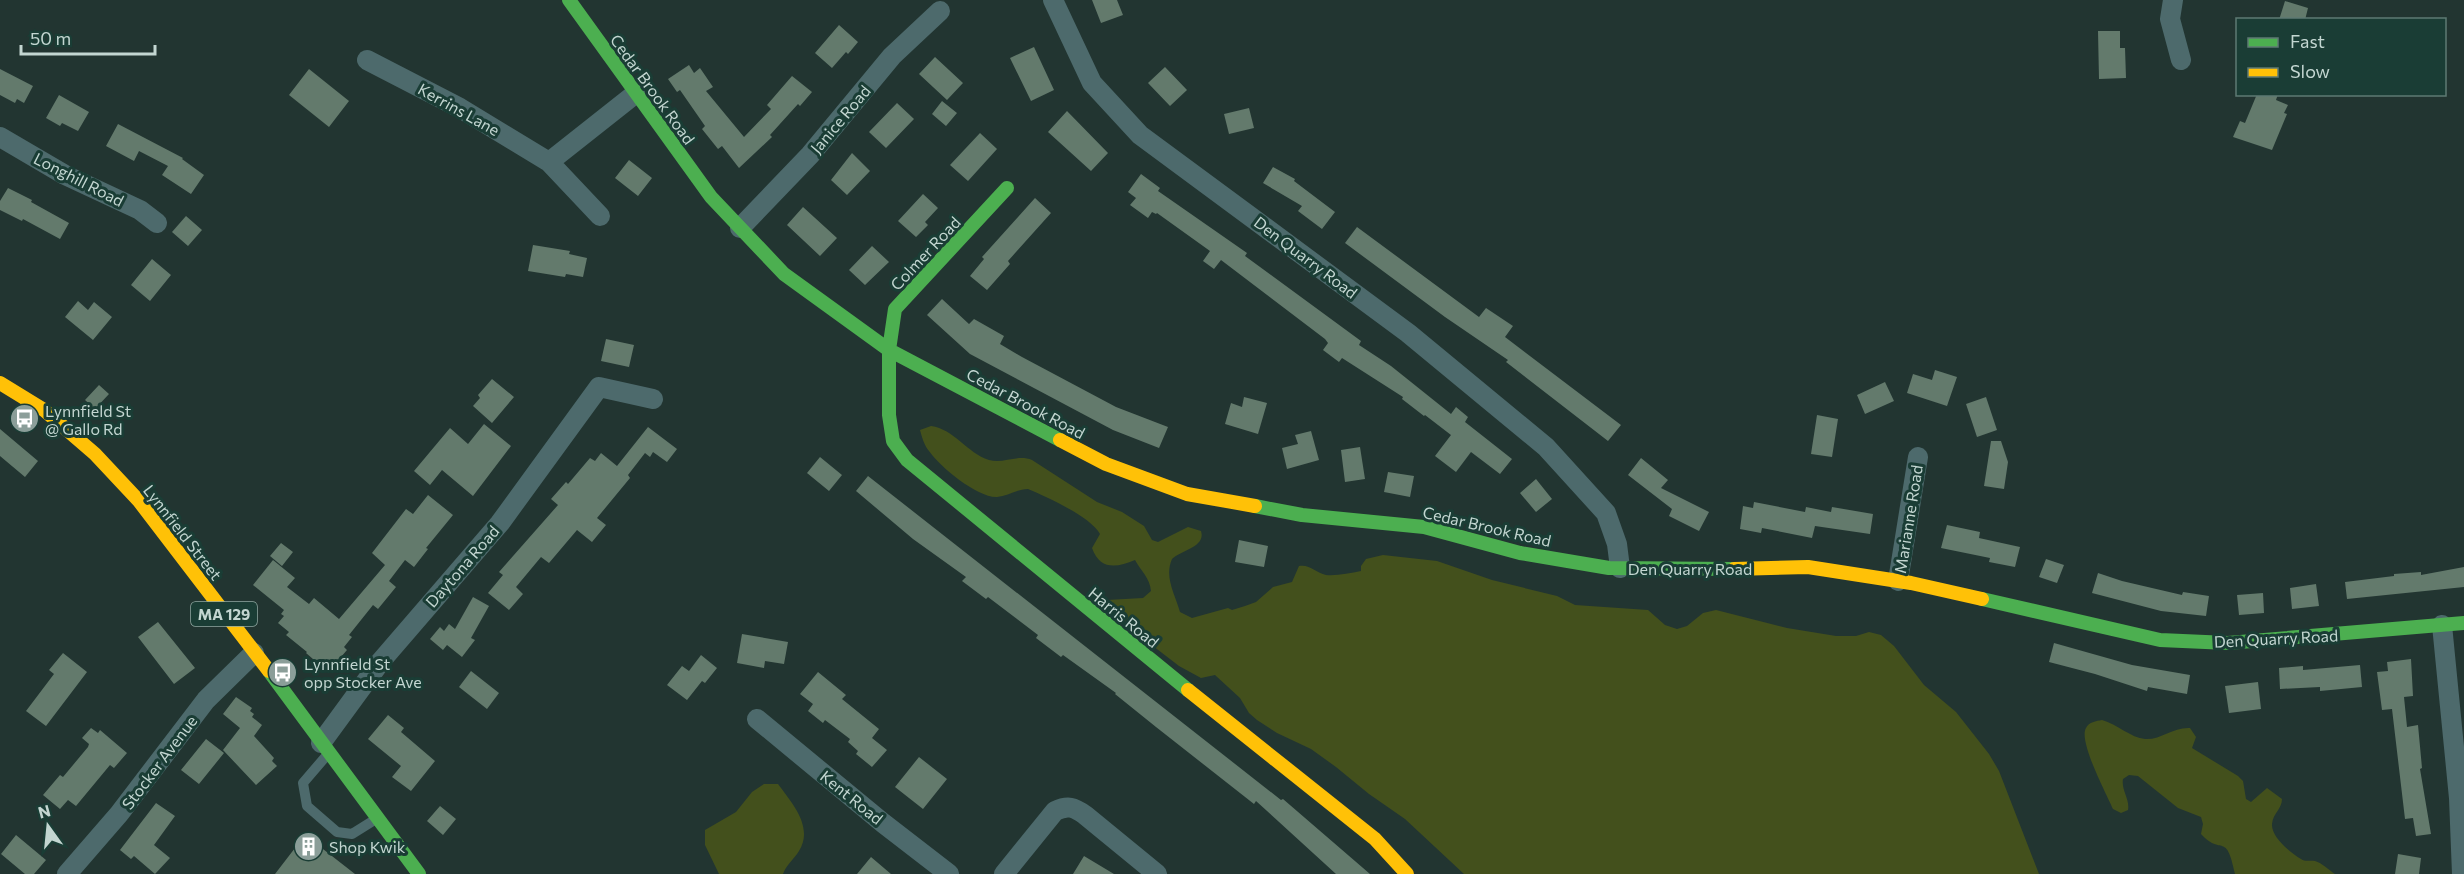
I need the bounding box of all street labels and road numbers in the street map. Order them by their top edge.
street label: Cedar Brook Road [607,30,699,148]
street label: Kerrins Lane [415,79,503,139]
street label: Janice Road [806,81,874,157]
street label: Longhill Road [31,148,127,210]
street label: Colmer Road [886,212,964,294]
street label: Den Quarry Road [1251,212,1361,302]
street label: Cedar Brook Road [964,364,1088,442]
street label: Marianne Road [1890,463,1926,575]
street label: Lynnfield Street [140,481,226,584]
street label: Cedar Brook Road [1421,502,1553,550]
street label: Daytona Road [421,521,503,611]
street label: Den Quarry Road [1628,559,1752,578]
street label: Harris Road [1085,583,1163,651]
road number: MA 129 [191,602,257,626]
street label: Den Quarry Road [2213,625,2339,651]
street label: Stocker Avenue [118,711,200,813]
street label: Kent Road [817,766,887,828]

